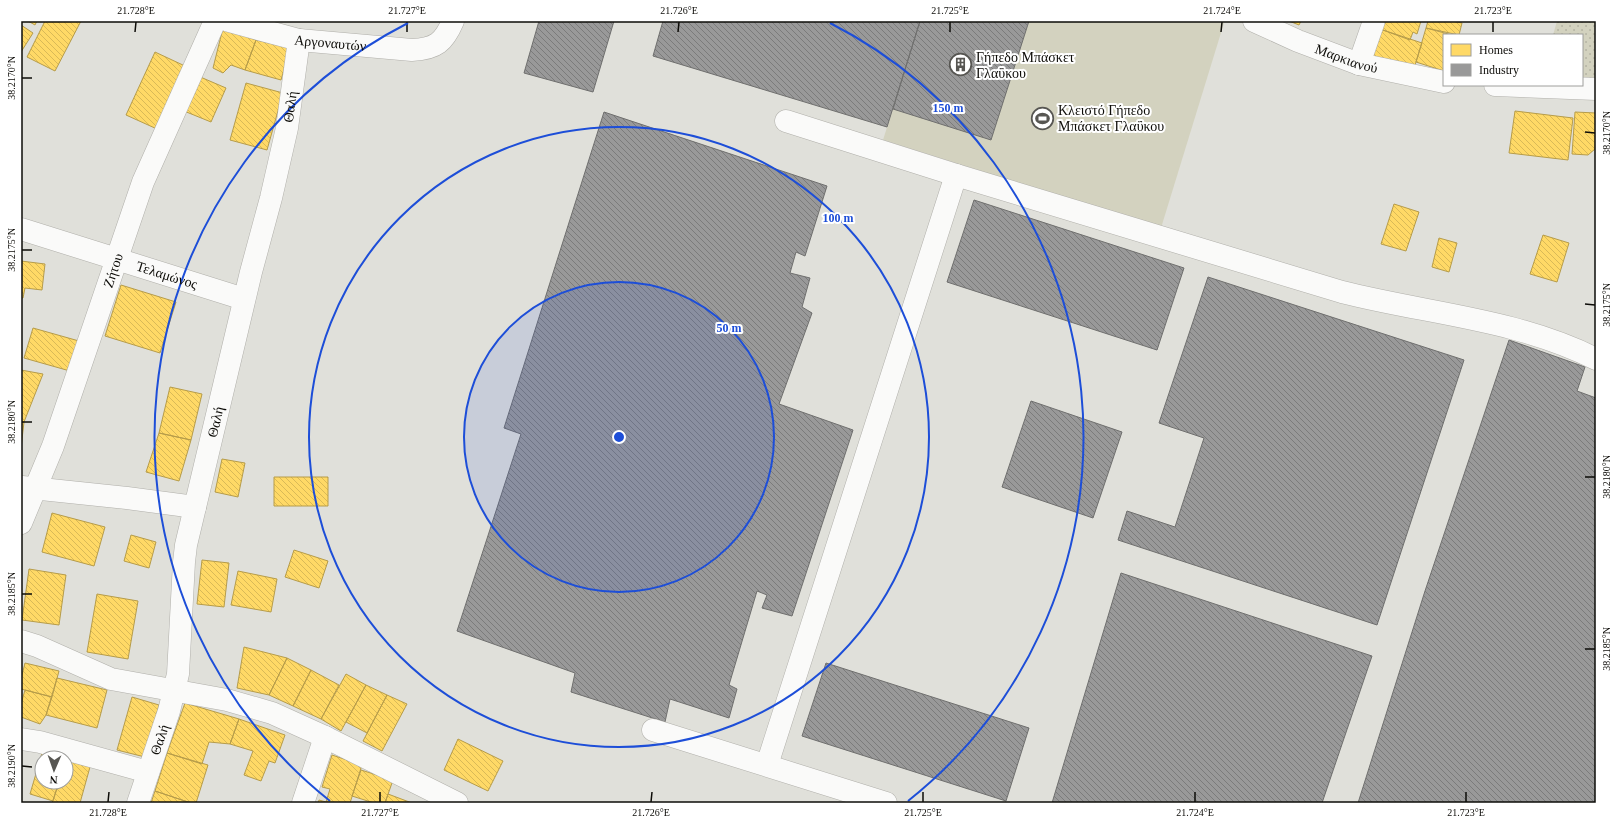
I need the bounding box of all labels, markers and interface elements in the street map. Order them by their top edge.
text: 21.728°E [117,5,155,16]
text: 21.727°E [388,5,426,16]
text: 21.726°E [660,5,698,16]
text: 21.725°E [931,5,969,16]
text: 21.724°E [1203,5,1241,16]
text: 21.723°E [1474,5,1512,16]
street label: Αργοναυτών [294,33,367,54]
legend [1443,34,1583,86]
street label: Μαρκιανού [1313,41,1379,76]
text: Homes [1479,43,1513,57]
place label: Γήπεδο Μπάσκετ Γλαΰκου [976,50,1075,81]
building icon: Γήπεδο Μπάσκετ Γλαΰκου [948,52,974,78]
text: 38.2170°N [6,56,17,100]
text: Industry [1479,63,1519,77]
street label: Θαλή [281,90,300,123]
text: 150 m [933,101,964,115]
place label: Κλειστό Γήπεδο Μπάσκετ Γλαΰκου [1058,103,1164,134]
sports icon: Κλειστό Γήπεδο Μπάσκετ Γλαΰκου [1029,105,1055,131]
text: 38.2170°N [1601,111,1612,155]
text: 100 m [823,211,854,225]
text: 38.2175°N [6,228,17,272]
street label: Ζήτου [101,251,126,290]
street label: Τελαμώνος [134,259,200,292]
text: 38.2175°N [1601,283,1612,327]
text: 50 m [717,321,742,335]
text: 38.2180°N [6,400,17,444]
street label: Θαλή [205,405,227,439]
centre of rings [612,430,626,444]
text: 38.2180°N [1601,455,1612,499]
text: 38.2185°N [6,572,17,616]
text: 38.2185°N [1601,627,1612,671]
street label: Θαλή [148,722,172,757]
text: 38.2190°N [6,744,17,788]
north arrow [34,750,74,790]
text: N [49,774,58,786]
text: 21.728°E [89,807,127,818]
text: 21.727°E [361,807,399,818]
text: 21.726°E [632,807,670,818]
text: 21.725°E [904,807,942,818]
text: 21.724°E [1176,807,1214,818]
text: 21.723°E [1447,807,1485,818]

